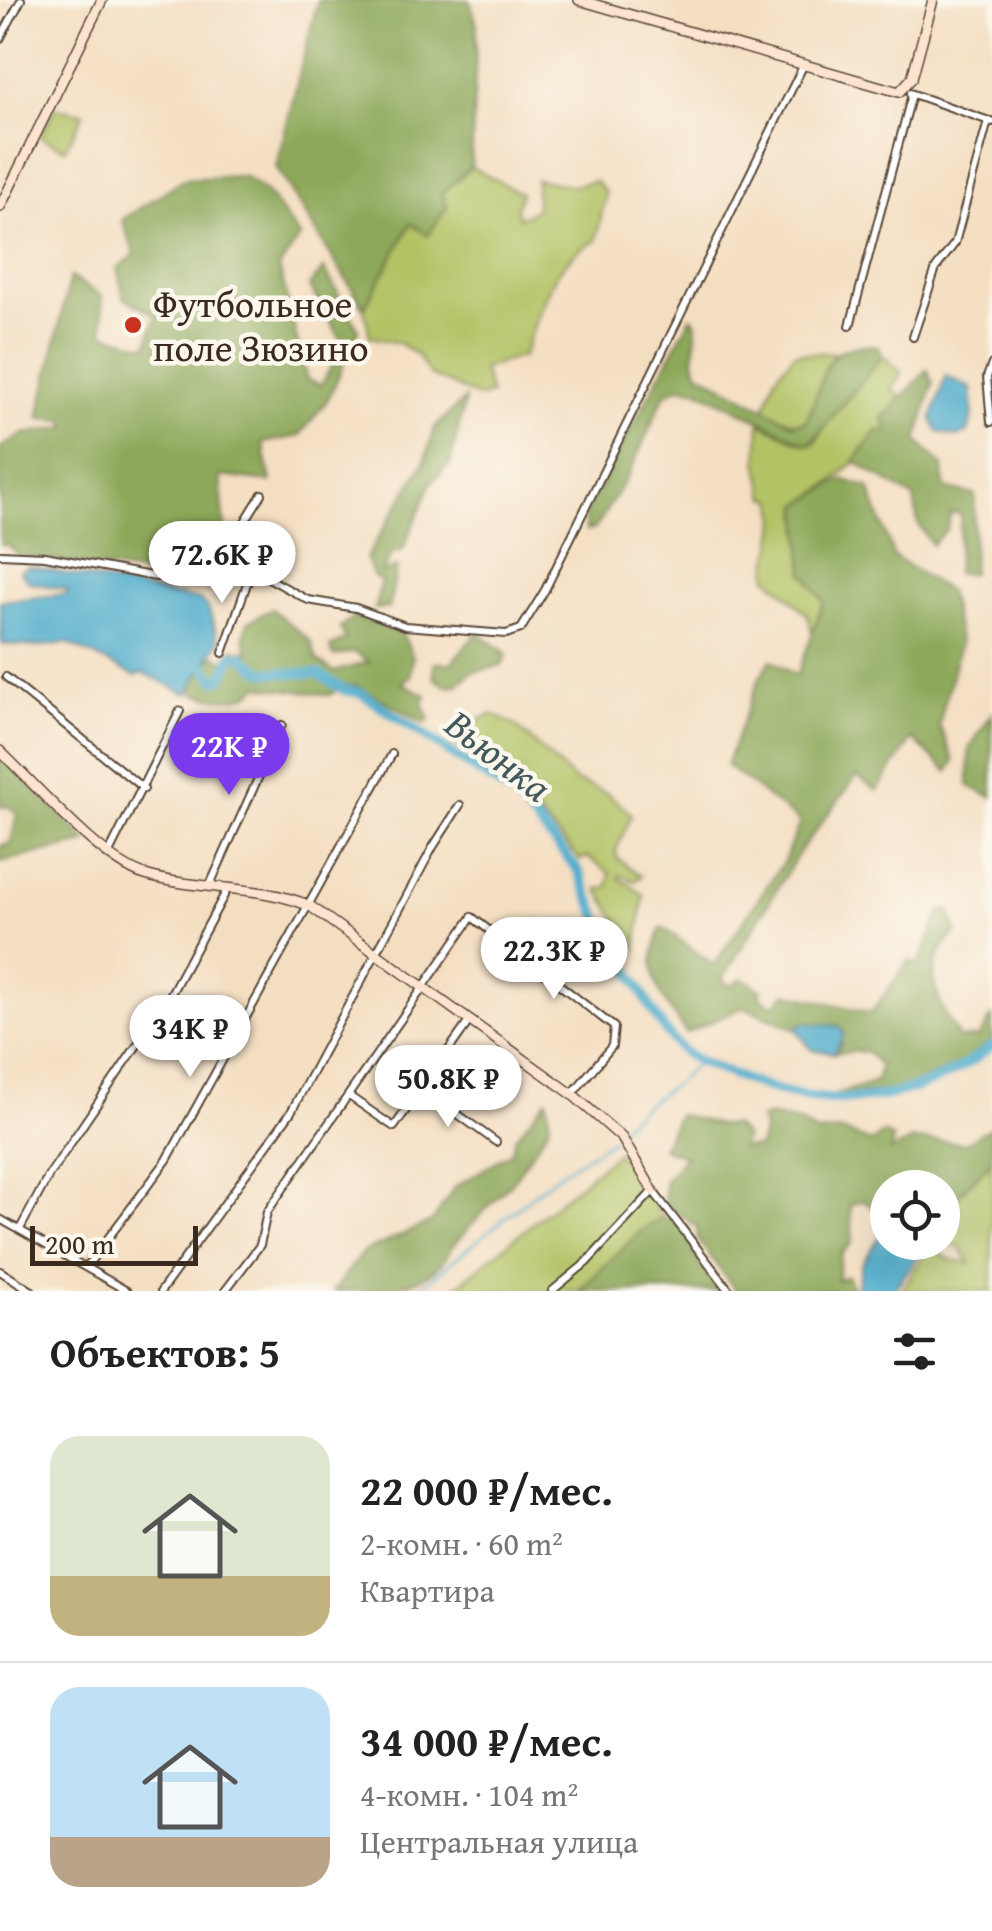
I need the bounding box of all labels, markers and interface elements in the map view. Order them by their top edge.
place label: Футбольное поле Зюзино [153,275,369,375]
marker: Футбольное поле Зюзино [122,314,144,336]
pin: 72.6K ₽ [130,521,314,606]
text: 72.6K ₽ [171,530,273,577]
water label: Вьюнка [433,694,565,816]
pin: 22K ₽ [159,713,299,798]
text: 22K ₽ [191,722,268,769]
pin: 22.3K ₽ [462,917,646,1002]
text: 22.3K ₽ [503,926,605,973]
pin: 34K ₽ [120,995,260,1080]
text: 34K ₽ [152,1004,229,1051]
pin: 50.8K ₽ [356,1045,540,1130]
text: 50.8K ₽ [397,1054,499,1101]
map controls [870,1170,960,1260]
button: locate [870,1170,960,1260]
scale bar [30,1221,198,1266]
text: 200 m [45,1223,114,1264]
text: Объектов: 5 [50,1321,280,1382]
icon: filters [887,1324,942,1379]
text: 22 000 ₽/мес. [360,1459,613,1520]
icon: home [130,1476,250,1596]
text: 2-комн. · 60 m² [360,1520,563,1567]
text: Квартира [360,1567,495,1614]
text: 34 000 ₽/мес. [360,1710,613,1771]
icon: home [130,1727,250,1847]
text: 4-комн. · 104 m² [360,1771,578,1818]
text: Центральная улица [360,1818,638,1865]

